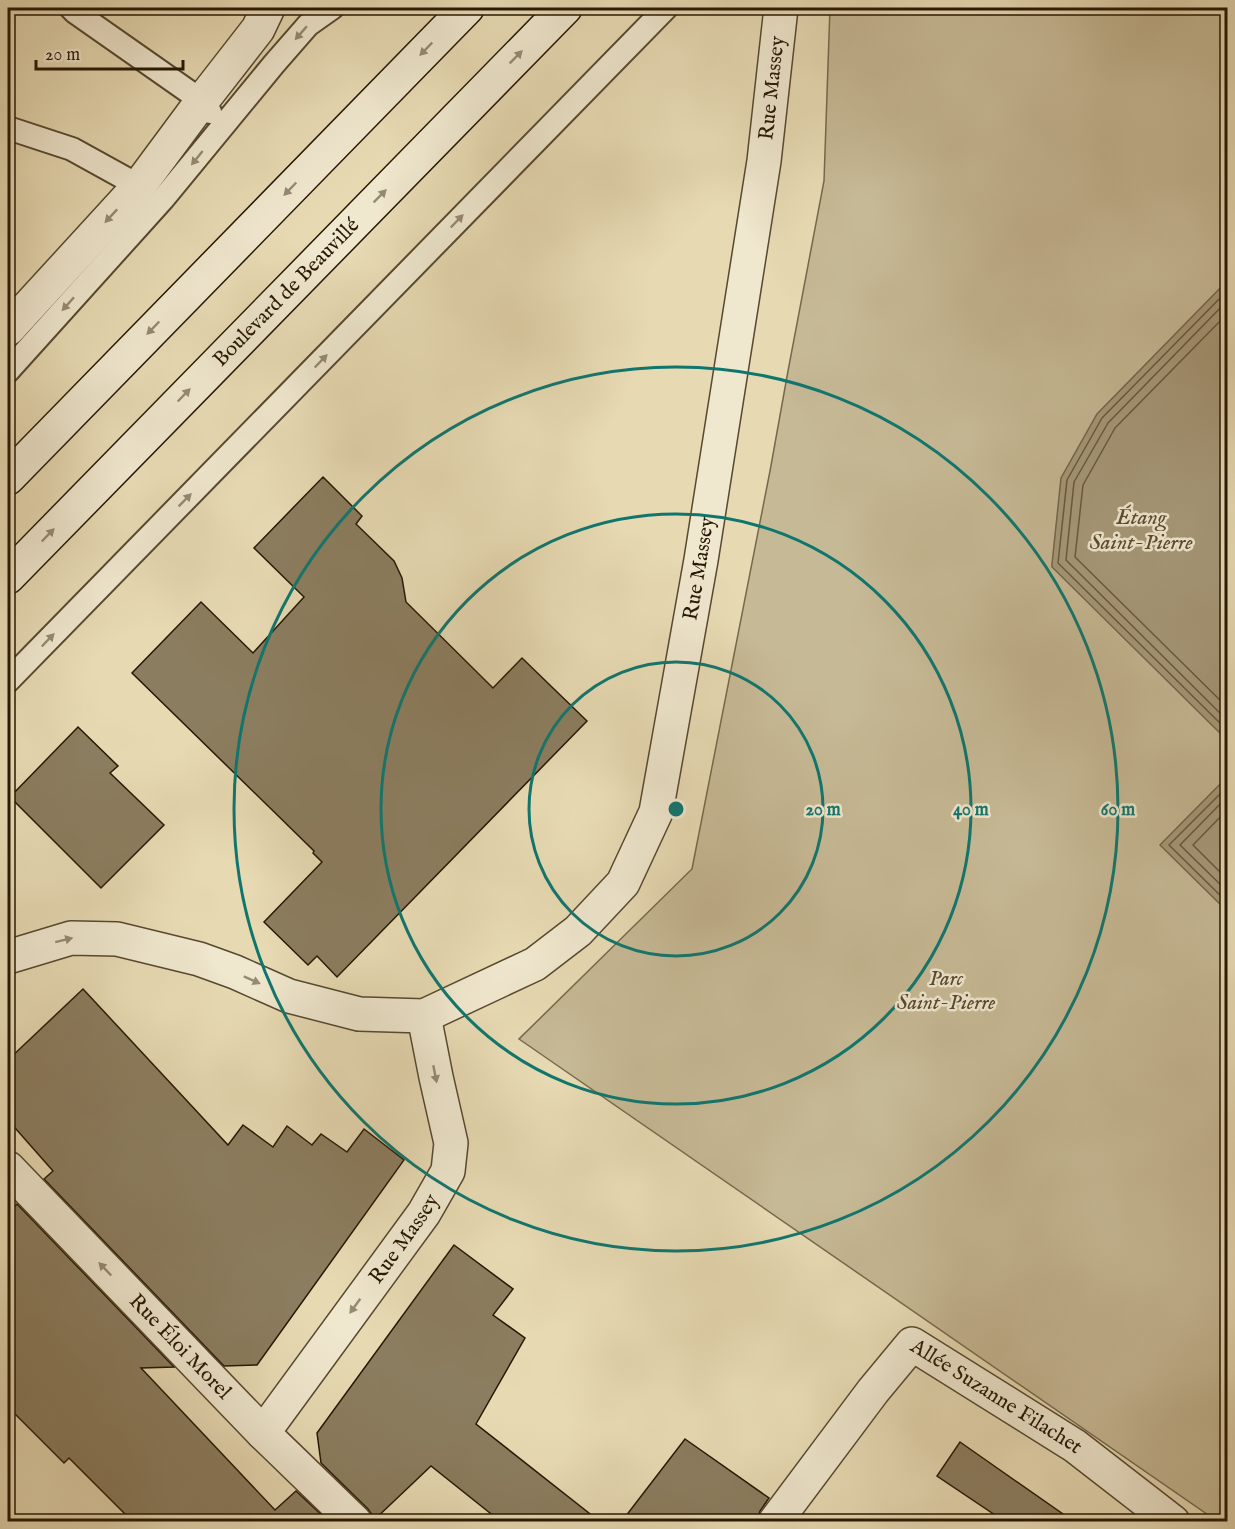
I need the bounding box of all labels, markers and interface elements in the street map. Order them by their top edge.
one-way arrow [294,26,308,41]
scale bar [36,33,183,71]
street label: Rue Massey [753,34,791,142]
one-way arrow [420,42,434,56]
text: 20 m [45,44,80,67]
one-way arrow [509,50,523,64]
one-way arrow [191,150,204,165]
one-way arrow [283,181,297,195]
one-way arrow [372,189,386,203]
one-way arrow [104,209,118,224]
street label: Boulevard de Beauvillé [207,212,366,373]
one-way arrow [450,215,464,229]
one-way arrow [62,296,75,311]
one-way arrow [147,321,161,335]
one-way arrow [314,353,328,368]
one-way arrow [177,389,191,403]
one-way arrow [177,494,191,508]
water label: Étang Saint-Pierre [1089,504,1193,557]
street label: Rue Massey [677,514,721,622]
one-way arrow [41,528,55,542]
one-way arrow [41,633,55,647]
centre of rings [666,799,686,819]
text: 20 m [805,799,841,822]
text: 40 m [953,799,989,822]
text: 60 m [1101,799,1135,822]
one-way arrow [54,935,73,945]
park label: Parc Saint-Pierre [897,966,995,1017]
one-way arrow [243,975,261,985]
one-way arrow [431,1064,440,1083]
street label: Rue Massey [363,1189,446,1289]
one-way arrow [99,1263,113,1277]
street label: Rue Éloi Morel [123,1288,237,1405]
one-way arrow [349,1298,361,1314]
street label: Allée Suzanne Filachet [905,1332,1088,1460]

